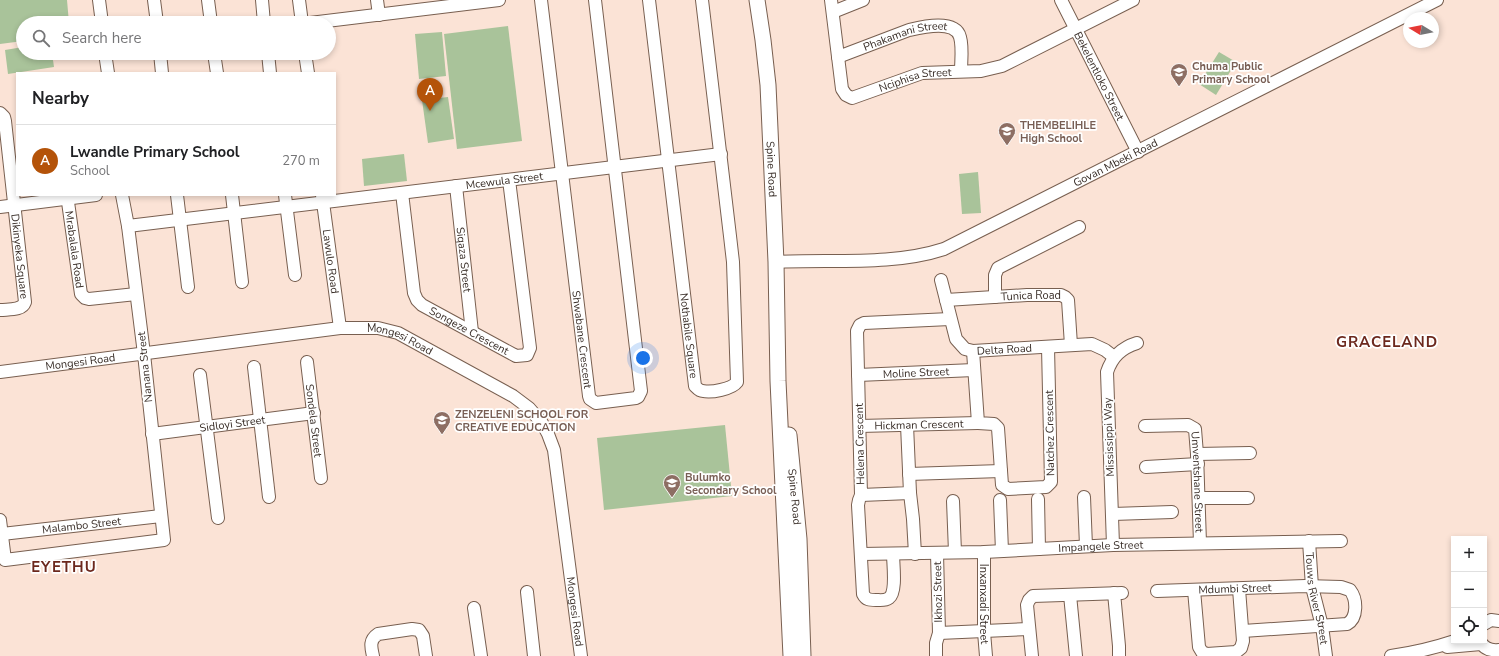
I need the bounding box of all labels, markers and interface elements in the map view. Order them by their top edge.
north arrow [1403,12,1439,48]
search box [16,16,336,60]
street label: Phakamani Street [861,18,949,54]
icon: search [30,27,52,49]
text: Search here [62,28,142,48]
street label: Bekelentloko Street [1071,29,1128,123]
place label: Chuma Public Primary School [1192,59,1270,87]
school or university icon: Chuma Public Primary School [1169,62,1189,87]
street label: Nciphisa Street [877,64,952,95]
pin: A [417,78,443,111]
text: Nearby [32,87,89,110]
place label: THEMBELIHLE High School [1020,118,1096,146]
school or university icon: THEMBELIHLE High School [997,121,1017,146]
street label: Govan Mbeki Road [1071,135,1160,190]
street label: Spine Road [763,141,781,198]
text: Lwandle Primary School [70,142,240,162]
text: A [40,152,50,170]
text: 270 m [282,152,320,170]
text: School [70,162,110,180]
street label: Mcewula Street [465,168,544,192]
street label: Mrabalala Road [62,210,88,289]
street label: Dikinyeka Square [8,213,32,300]
street label: Siqaza Street [453,226,475,293]
street label: Lawulo Road [319,228,343,295]
street label: Tunica Road [1000,288,1061,304]
street label: Shwabane Crescent [569,290,596,389]
street label: Nothabile Square [676,292,702,379]
street label: Songeze Crescent [427,303,512,358]
street label: Mongesi Road [367,320,436,358]
street label: Nanana Street [134,331,156,403]
district label: GRACELAND [1336,332,1438,352]
street label: Delta Road [976,340,1032,358]
your location [633,348,653,368]
street label: Mongesi Road [44,350,116,374]
street label: Moline Street [882,364,950,381]
street label: Sondela Street [302,383,326,458]
street label: Natchez Crescent [1042,390,1058,476]
street label: Mississippi Way [1100,397,1118,477]
street label: Helena Crescent [852,403,868,485]
place label: ZENZELENI SCHOOL FOR CREATIVE EDUCATION [455,407,589,435]
school or university icon: ZENZELENI SCHOOL FOR CREATIVE EDUCATION [432,410,452,435]
street label: Sidloyi Street [199,412,266,435]
street label: Hickman Crescent [874,416,964,433]
street label: Umventshane Street [1188,431,1207,533]
street label: Spine Road [785,468,805,525]
place label: Bulumko Secondary School [685,470,777,498]
school or university icon: Bulumko Secondary School [662,473,682,498]
street label: Malambo Street [41,513,122,537]
map controls [1451,536,1487,644]
button: + [1451,536,1487,572]
street label: Impangele Street [1058,537,1144,555]
street label: Touws River Street [1302,552,1332,645]
district label: EYETHU [31,557,97,577]
street label: Ikhozi Street [930,561,946,623]
street label: Inxanxadi Street [977,564,992,645]
button: − [1451,572,1487,608]
street label: Mongesi Road [563,576,587,647]
street label: Mdumbi Street [1198,580,1272,597]
button: locate [1451,608,1487,644]

